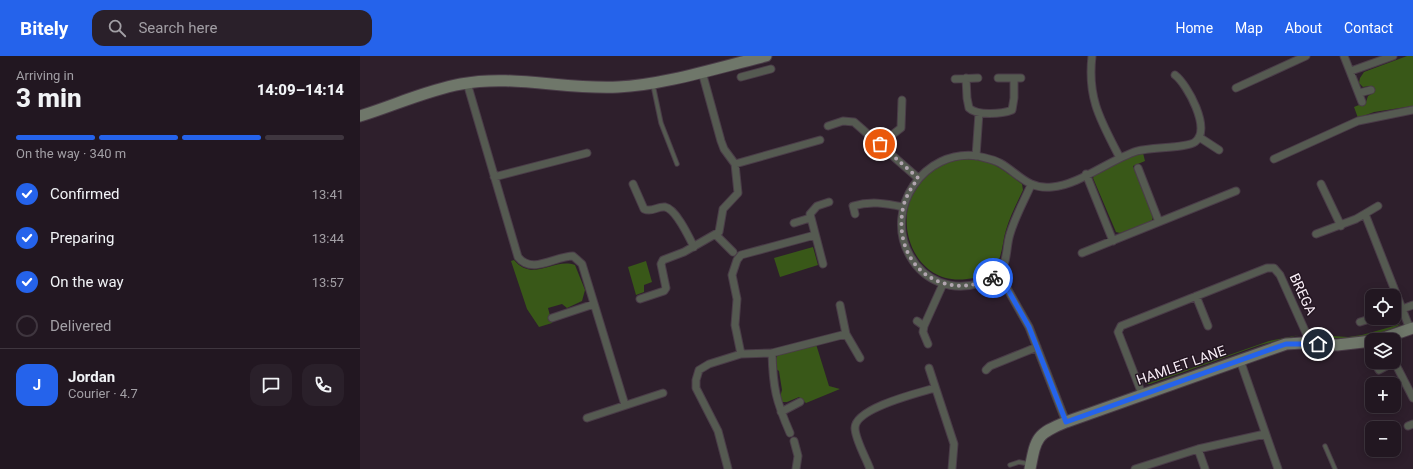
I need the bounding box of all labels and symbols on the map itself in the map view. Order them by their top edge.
pin [863,127,897,161]
courier [973,258,1013,298]
street label: BREGA [1286,271,1320,317]
pin [1301,327,1335,361]
street label: HAMLET LANE [1134,342,1228,388]

